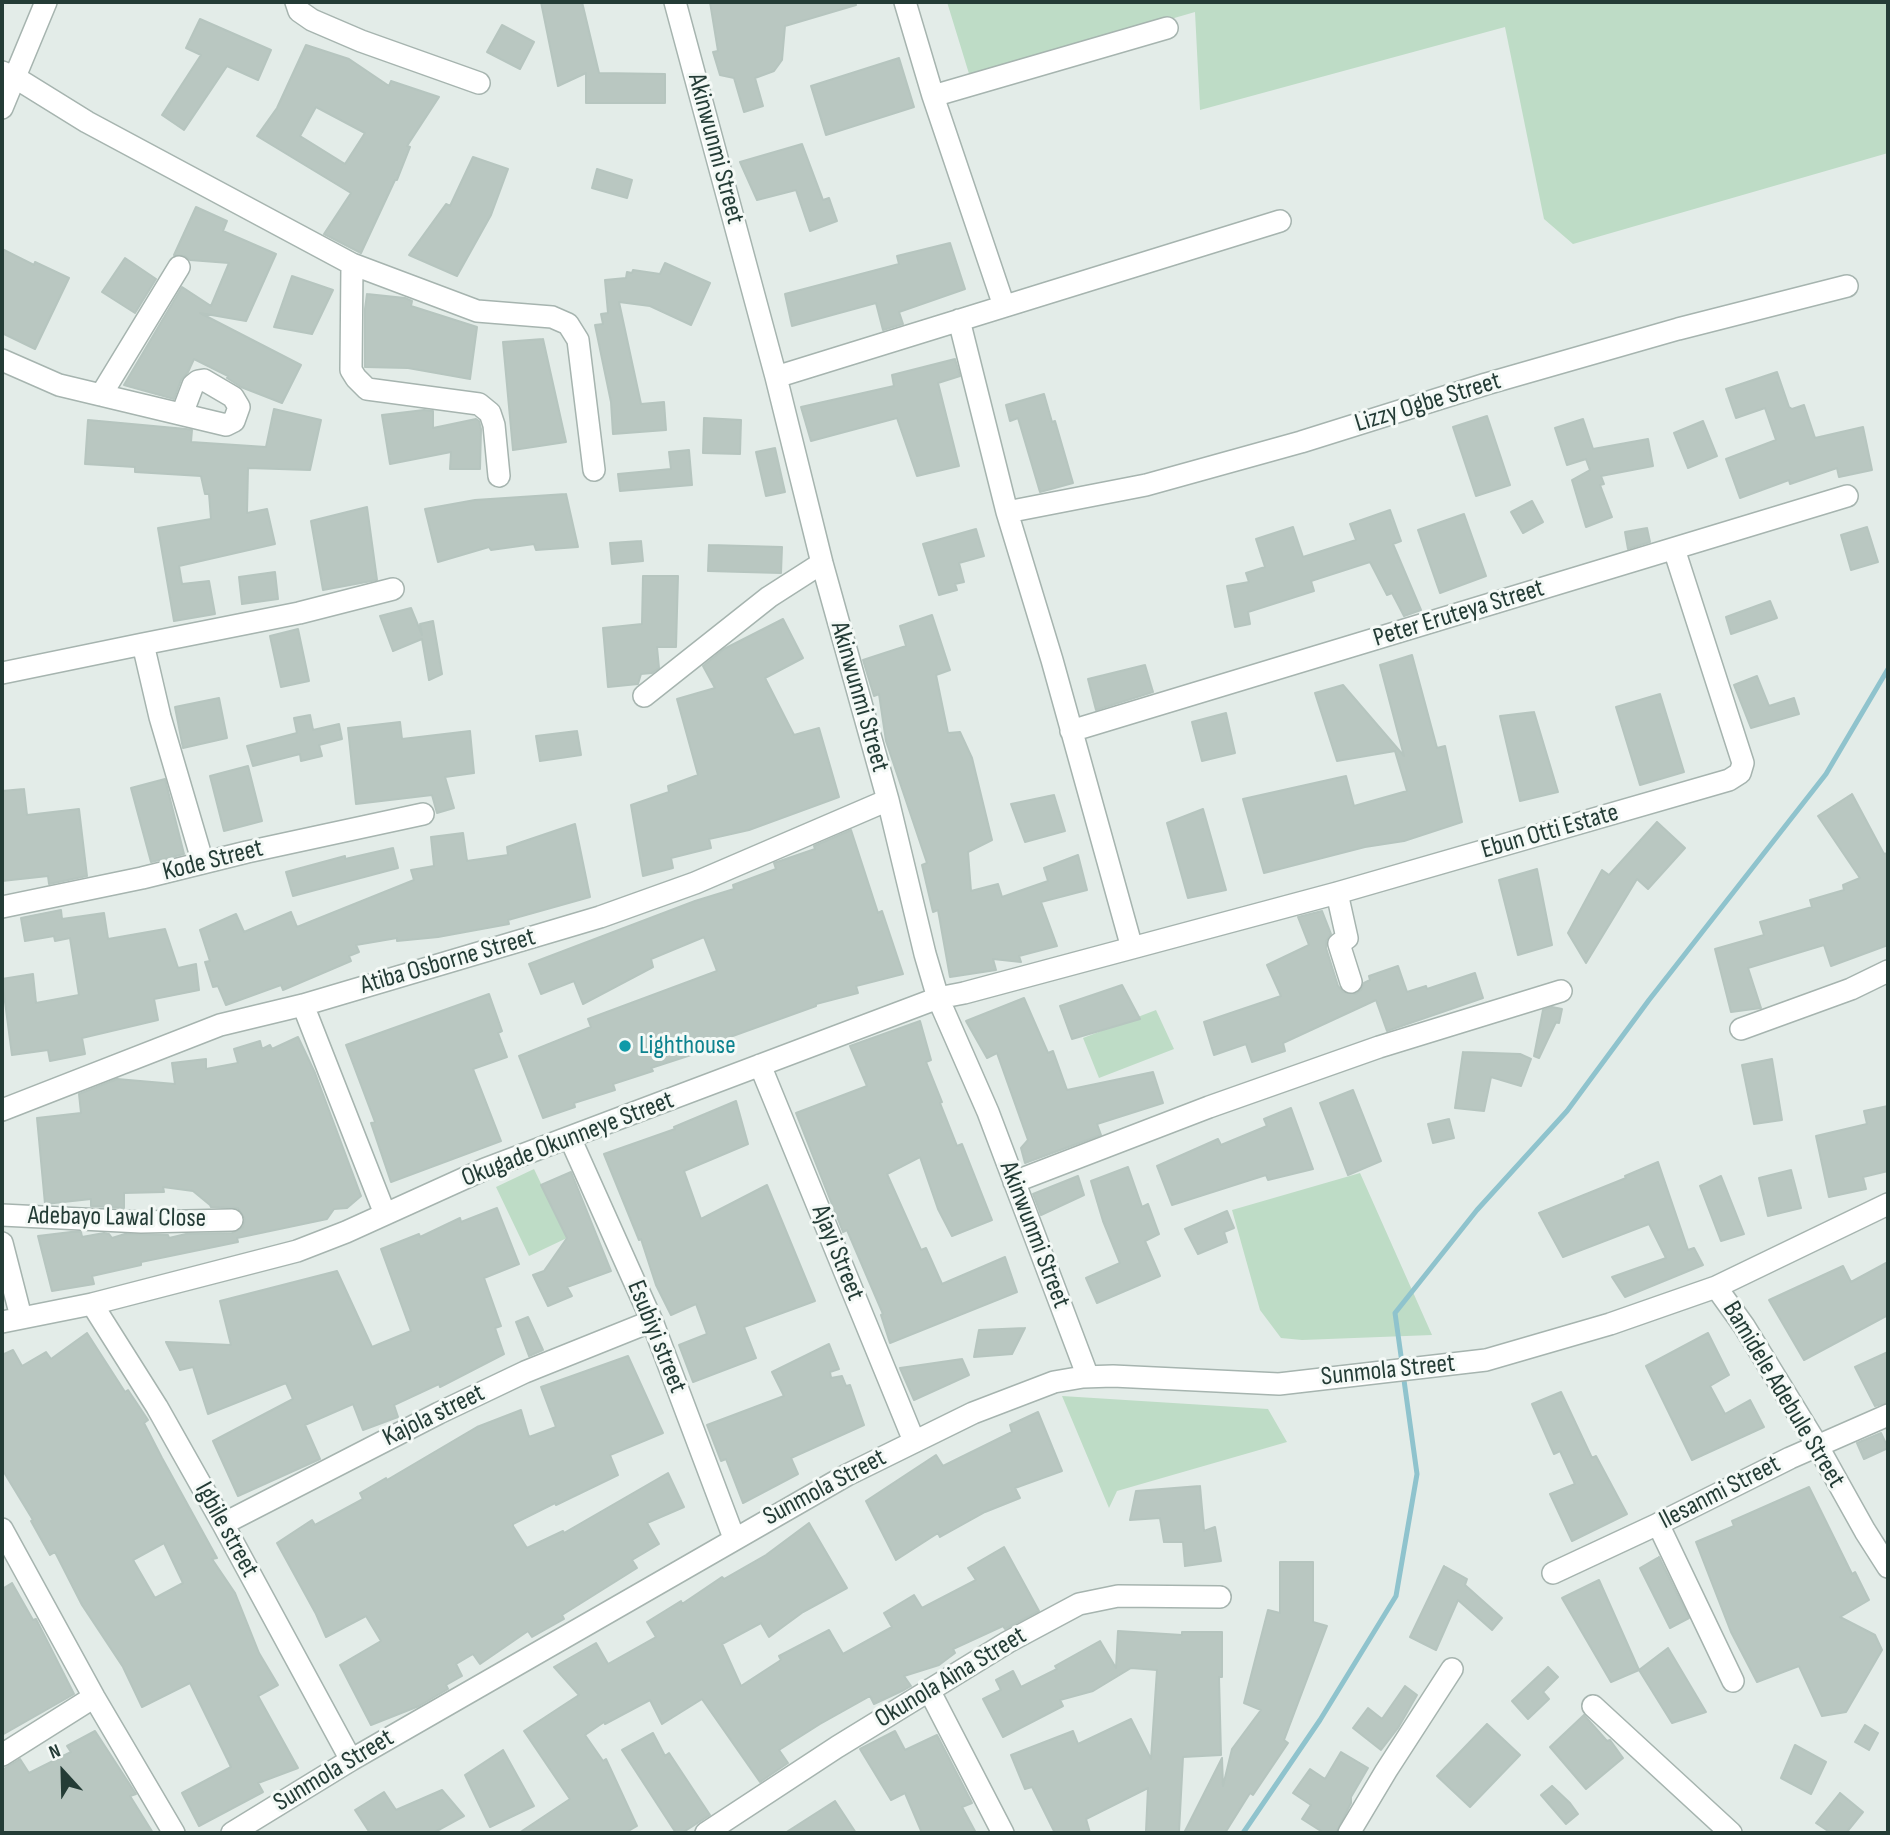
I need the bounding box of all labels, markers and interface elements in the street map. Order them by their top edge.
street label: Akinwunmi Street [680,70,750,228]
street label: Lizzy Ogbe Street [1351,366,1505,440]
street label: Peter Eruteya Street [1370,573,1548,655]
street label: Akinwunmi Street [823,618,895,776]
street label: Ebun Otti Estate [1478,798,1622,866]
street label: Kode Street [160,833,266,889]
street label: Atiba Osborne Street [357,922,539,1002]
place label: Lighthouse [639,1030,736,1062]
marker: Lighthouse [617,1038,633,1054]
street label: Okugade Okunneye Street [458,1085,678,1195]
street label: Akinwunmi Street [992,1157,1076,1313]
street label: Adebayo Lawal Close [28,1201,206,1235]
street label: Ajayi Street [804,1201,870,1305]
street label: Esubiyi street [619,1276,693,1398]
street label: Bamidele Adebule Street [1715,1296,1851,1494]
street label: Sunmola Street [1320,1348,1456,1394]
street label: Kajola street [378,1378,490,1454]
street label: Sunmola Street [758,1443,892,1533]
street label: Ilesanmi Street [1654,1449,1786,1537]
street label: Igbile street [187,1477,265,1583]
street label: Okunola Aina Street [870,1621,1032,1735]
street label: Sunmola Street [268,1723,400,1819]
north arrow [28,1737,98,1807]
text: N [46,1740,64,1765]

